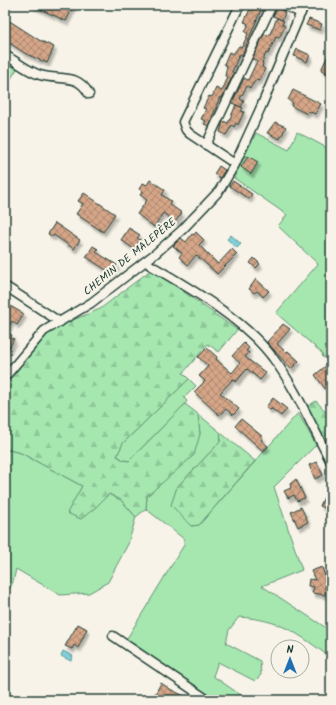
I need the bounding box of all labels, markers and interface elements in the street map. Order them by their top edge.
street label: CHEMIN DE MALEPÈRE [80,213,181,300]
north arrow [270,639,310,679]
text: N [287,641,294,659]

